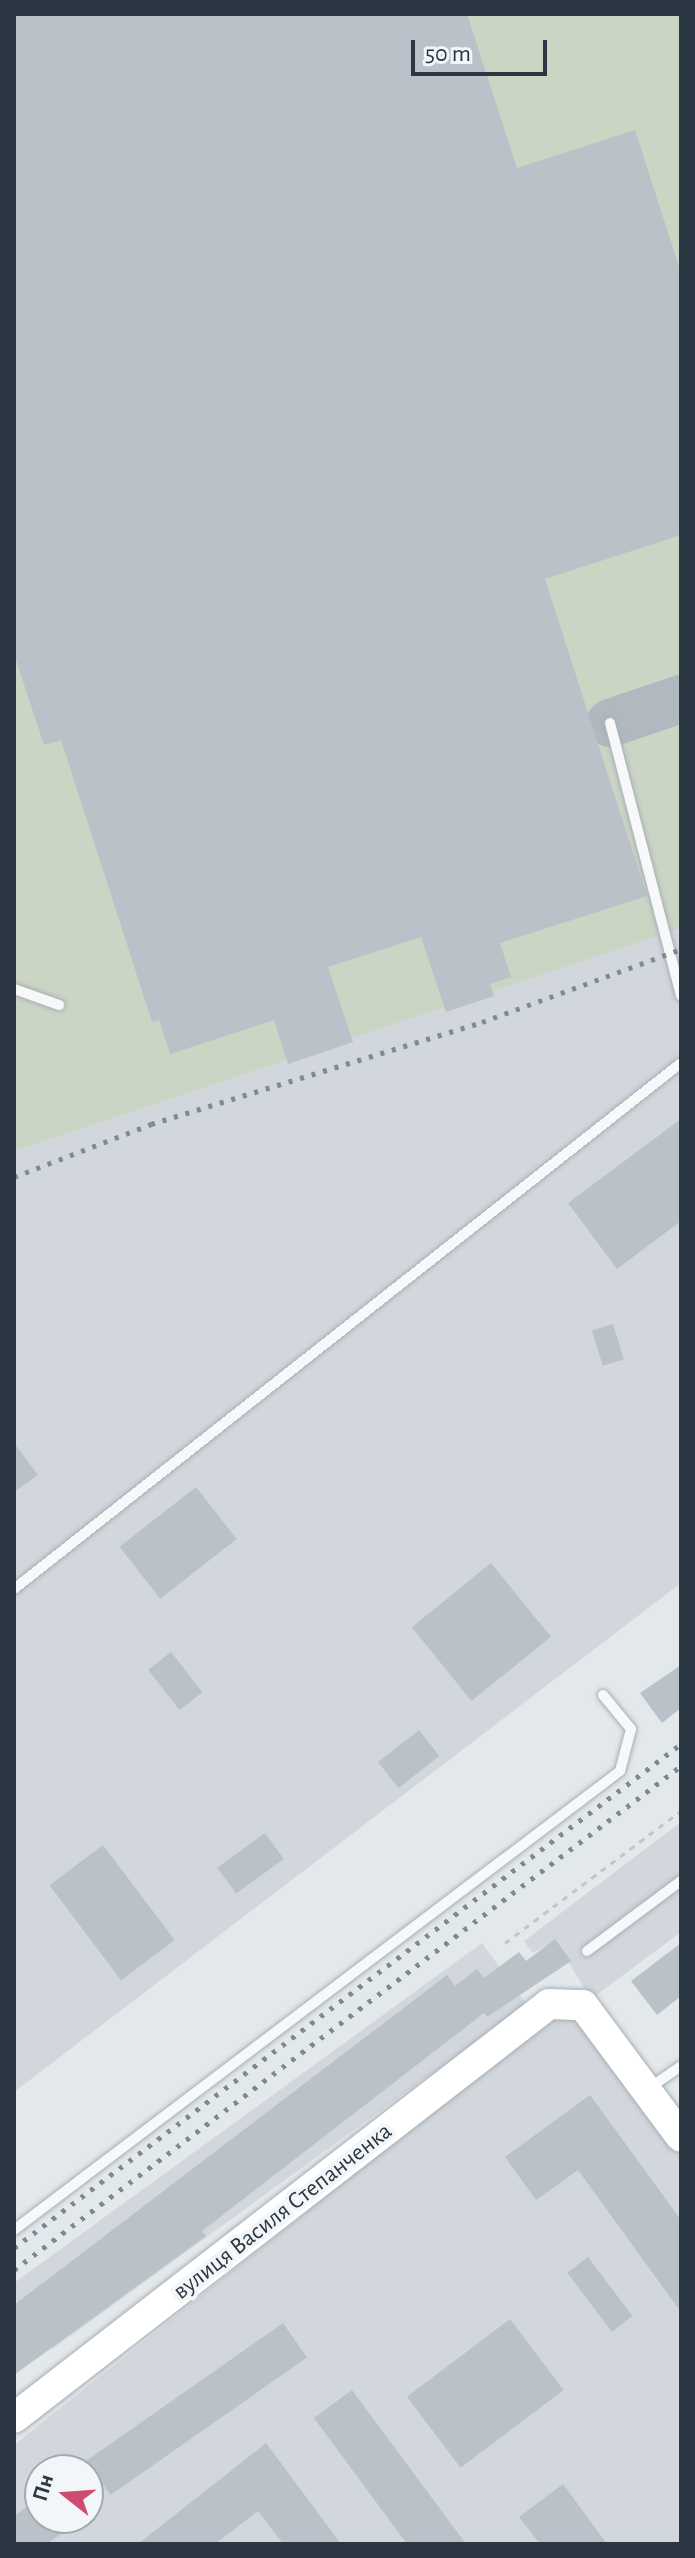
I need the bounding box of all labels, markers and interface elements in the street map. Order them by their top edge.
scale bar [415,24,551,74]
text: 50 m [425,42,471,66]
street label: вулиця Василя Степанченка [168,2118,398,2306]
north arrow [24,2454,104,2534]
text: Пн [29,2472,57,2504]

